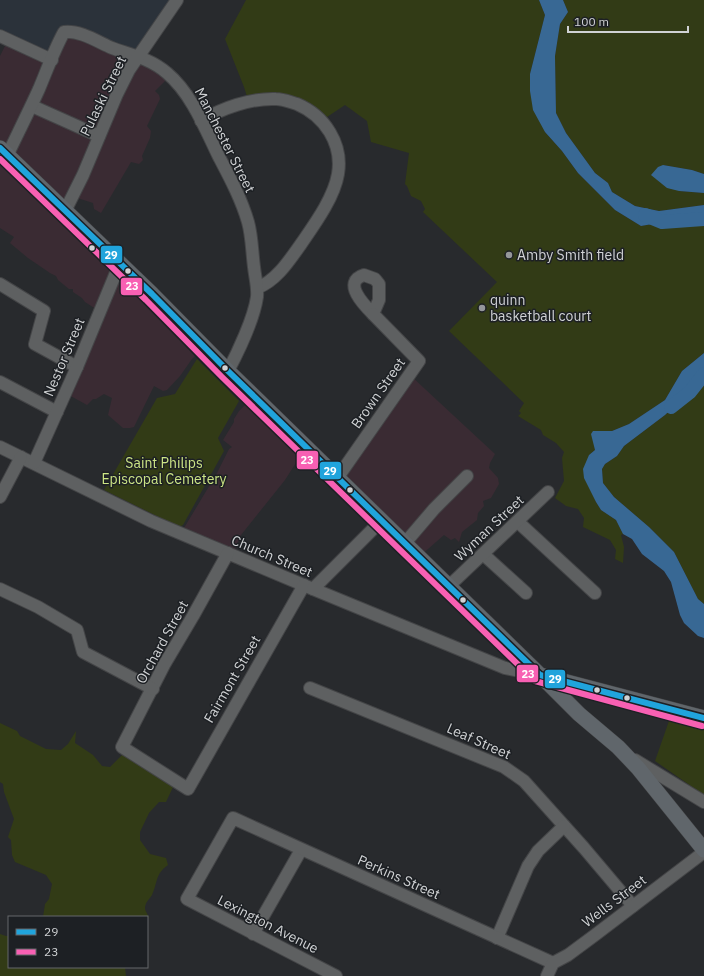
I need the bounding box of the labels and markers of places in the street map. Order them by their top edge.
unlabelled marker [87,243,97,253]
place label: Amby Smith field [517,246,624,264]
marker: Amby Smith field [504,250,514,260]
unlabelled marker [123,266,133,276]
place label: quinn basketball court [490,291,592,325]
marker: quinn basketball court [477,303,487,313]
unlabelled marker [220,363,230,373]
unlabelled marker [345,485,355,495]
unlabelled marker [458,595,468,605]
unlabelled marker [592,685,602,695]
unlabelled marker [622,693,632,703]

